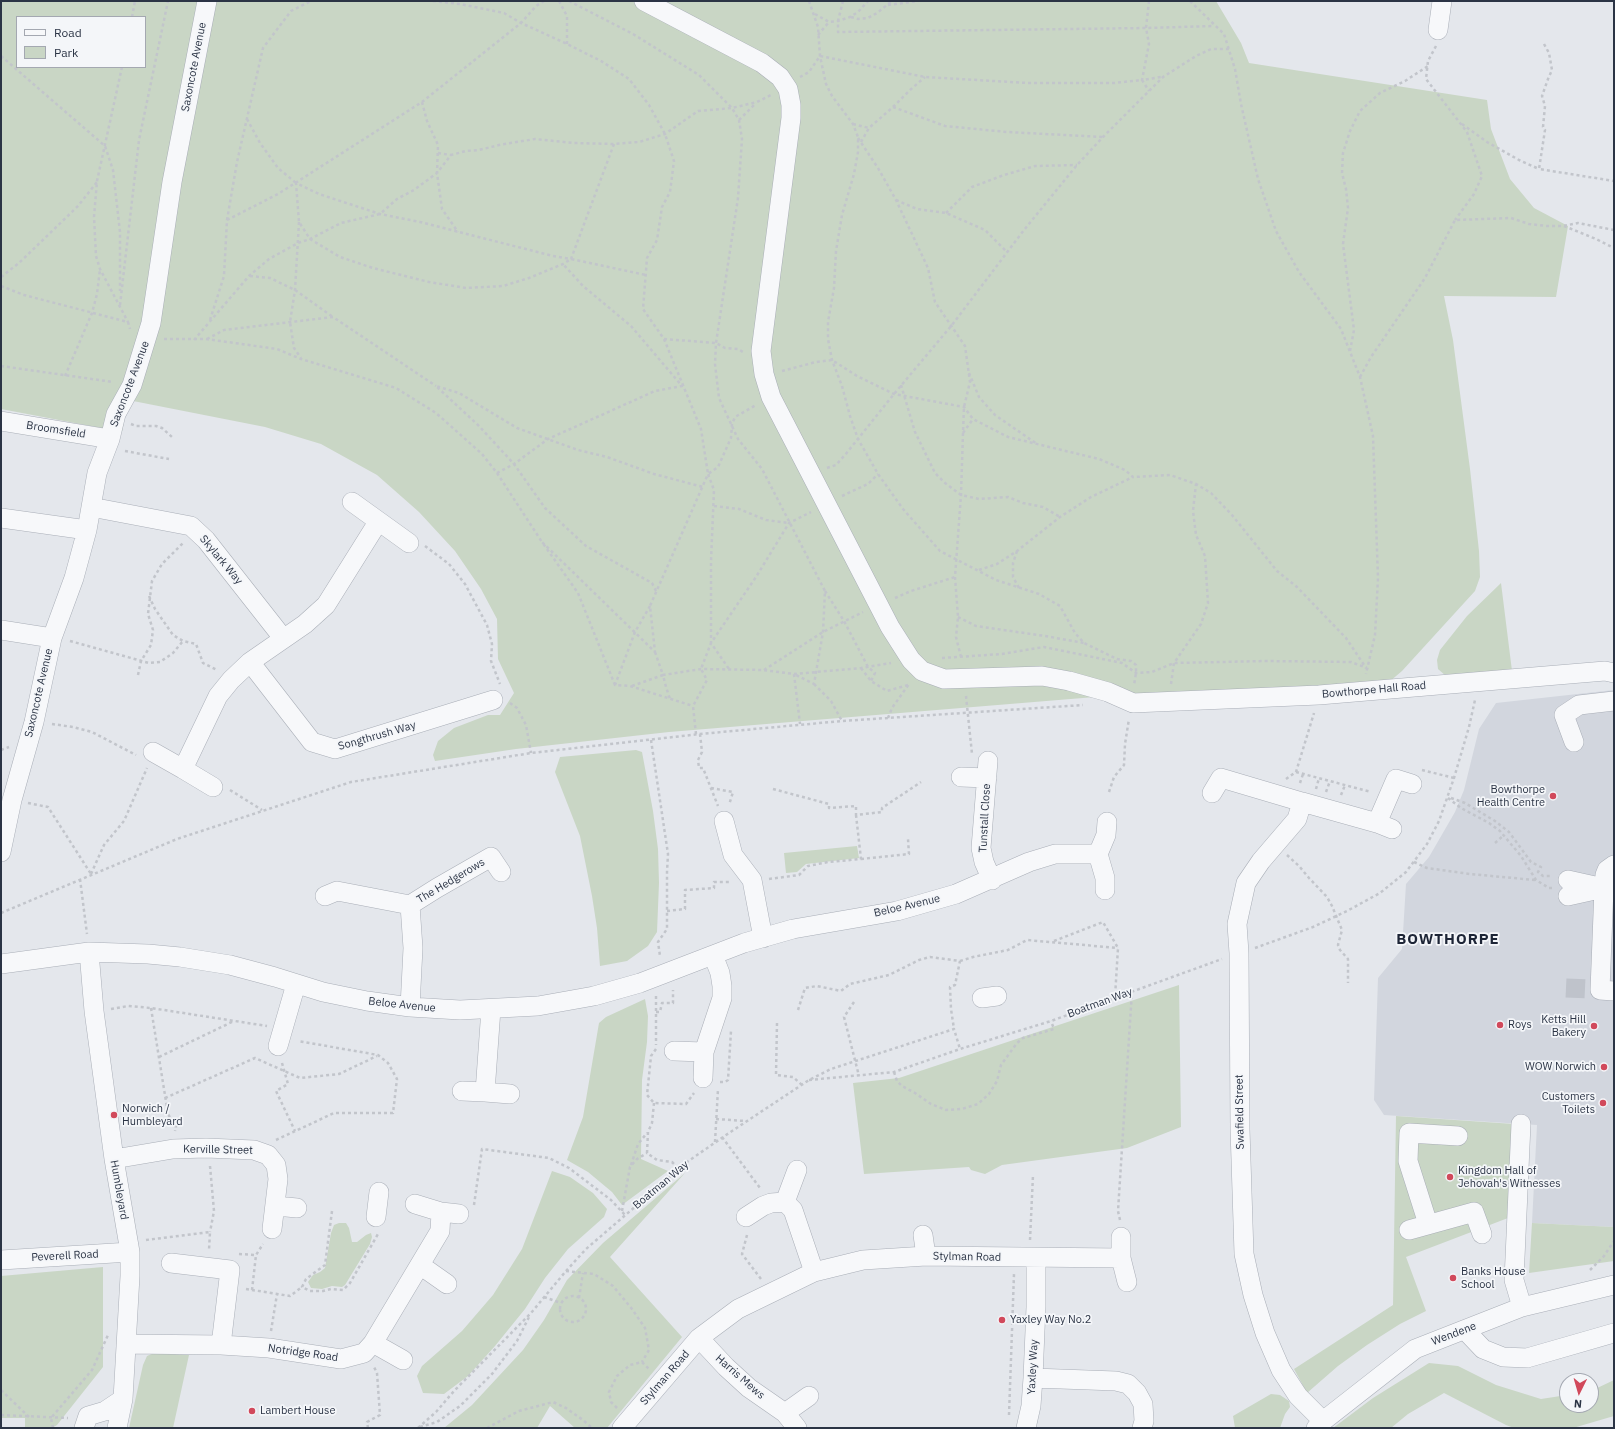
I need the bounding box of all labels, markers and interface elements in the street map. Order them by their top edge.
legend [16,16,146,68]
street label: Saxoncote Avenue [179,21,209,113]
text: Road [54,25,82,40]
text: Park [54,45,78,60]
street label: Saxoncote Avenue [108,339,152,429]
street label: Broomsfield [25,419,87,441]
street label: Skylark Way [197,533,245,587]
street label: Saxoncote Avenue [22,647,56,739]
street label: Bowthorpe Hall Road [1321,679,1427,701]
street label: Songthrush Way [337,719,417,753]
street label: Tunstall Close [977,783,993,853]
place label: Bowthorpe Health Centre [1477,783,1545,809]
marker: Bowthorpe Health Centre [1548,791,1558,801]
street label: The Hedgerows [415,856,487,906]
street label: Beloe Avenue [873,892,941,920]
district label: BOWTHORPE [1396,931,1500,949]
street label: Boatman Way [1066,985,1134,1021]
street label: Beloe Avenue [368,995,436,1015]
place label: Ketts Hill Bakery [1541,1013,1586,1039]
place label: Roys [1508,1018,1532,1032]
marker: Roys [1495,1020,1505,1030]
marker: Ketts Hill Bakery [1589,1021,1599,1031]
place label: WOW Norwich [1525,1060,1596,1074]
marker: WOW Norwich [1599,1062,1609,1072]
street label: Swafield Street [1233,1074,1247,1150]
place label: Customers Toilets [1542,1090,1595,1116]
marker: Customers Toilets [1598,1098,1608,1108]
place label: Norwich / Humbleyard [122,1102,183,1128]
marker: Norwich / Humbleyard [109,1110,119,1120]
street label: Kerville Street [183,1143,253,1157]
street label: Boatman Way [631,1158,691,1212]
street label: Humbleyard [107,1159,131,1221]
place label: Kingdom Hall of Jehovah's Witnesses [1458,1164,1561,1190]
marker: Kingdom Hall of Jehovah's Witnesses [1445,1172,1455,1182]
street label: Peverell Road [31,1248,99,1264]
street label: Stylman Road [933,1250,1001,1264]
place label: Banks House School [1461,1265,1526,1291]
marker: Banks House School [1448,1273,1458,1283]
place label: Yaxley Way No.2 [1010,1313,1091,1327]
marker: Yaxley Way No.2 [997,1315,1007,1325]
street label: Wendene [1430,1319,1478,1349]
street label: Yaxley Way [1025,1339,1041,1395]
street label: Notridge Road [267,1342,339,1364]
street label: Stylman Road [638,1348,692,1408]
street label: Harris Mews [713,1352,767,1402]
north arrow [1559,1373,1599,1413]
text: N [1573,1397,1583,1411]
place label: Lambert House [260,1404,336,1418]
marker: Lambert House [247,1406,257,1416]

